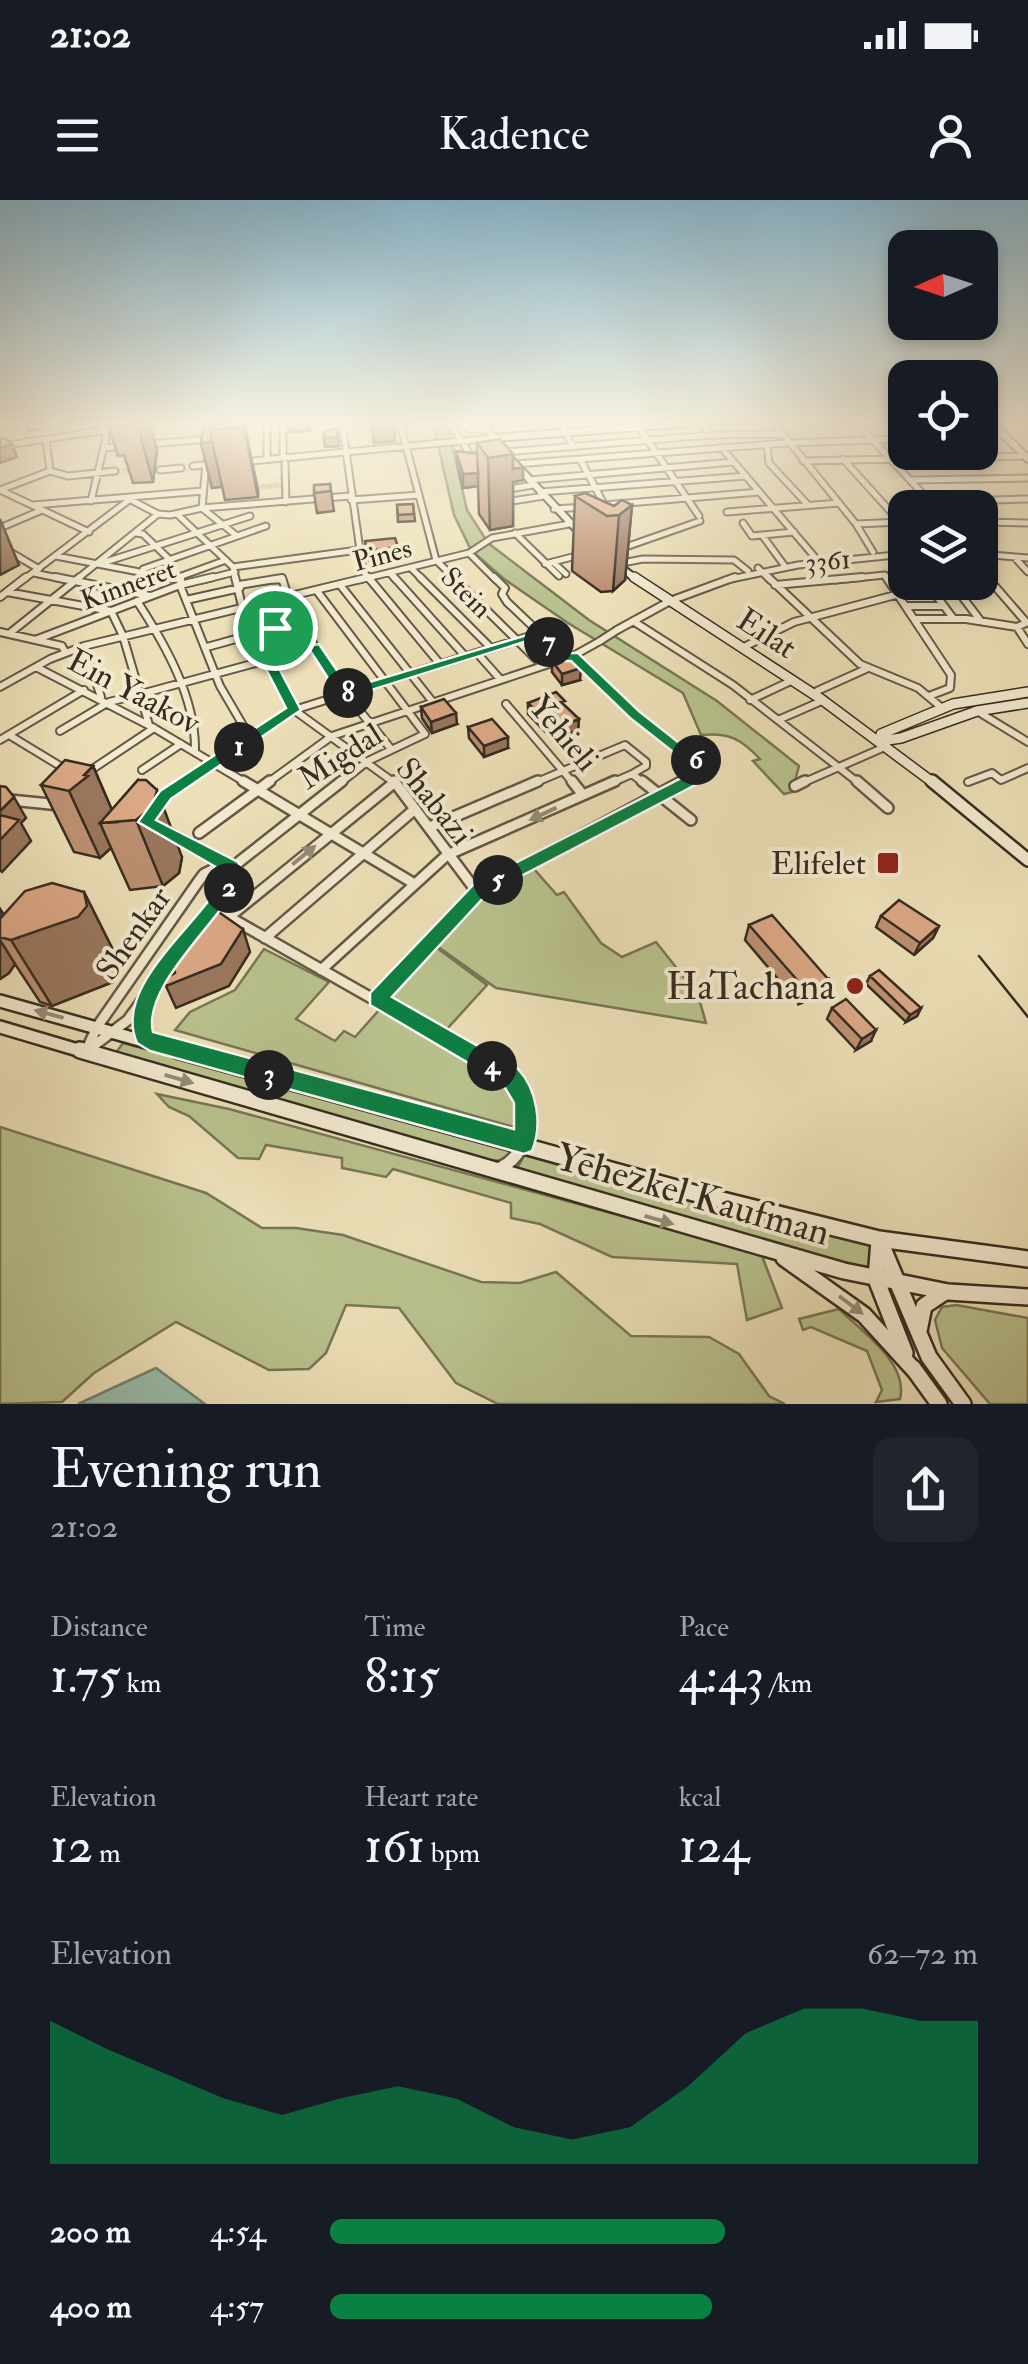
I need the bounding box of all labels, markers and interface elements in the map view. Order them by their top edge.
text: 21:02 [50,11,131,59]
text: Kadence [439,107,589,163]
icon: menu [50,108,105,163]
icon: person [923,108,978,163]
north arrow [888,230,998,340]
map controls [888,230,998,600]
button: locate [888,360,998,470]
button: layers [888,490,998,600]
street label: Pines [349,531,416,580]
street label: 3361 [804,542,852,581]
street label: Kinneret [76,552,181,619]
street label: Stein [433,560,499,626]
pin [233,586,318,671]
street label: Eilat [729,600,804,668]
icon: arrive [248,601,303,656]
pin: 7 [524,617,574,667]
text: 7 [543,624,555,659]
street label: Ein Yaakov [61,640,208,744]
pin: 8 [323,668,373,718]
text: 8 [341,675,355,710]
street label: Yehieli [520,687,607,780]
street label: Migdal [291,715,390,799]
pin: 1 [214,722,264,772]
text: 1 [234,729,244,764]
pin: 6 [671,735,721,785]
text: 6 [689,742,703,777]
street label: Shabazi [387,750,481,853]
one-way arrow [528,806,558,822]
place label: Elifelet [771,844,866,884]
one-way arrow [291,845,317,866]
marker: Elifelet [875,850,901,876]
pin: 5 [473,855,523,905]
text: 5 [492,862,504,897]
pin: 2 [204,863,254,913]
text: 2 [222,870,236,905]
street label: Shenkar [87,879,180,988]
place label: HaTachana [666,963,835,1011]
marker: HaTachana [844,975,866,997]
one-way arrow [33,1005,64,1021]
pin: 4 [467,1041,517,1091]
text: 4 [484,1048,500,1083]
pin: 3 [244,1050,294,1100]
text: 3 [264,1057,274,1092]
one-way arrow [164,1072,195,1087]
street label: Yehezkel Kaufman [550,1133,835,1257]
one-way arrow [644,1212,675,1228]
one-way arrow [838,1295,864,1315]
text: Evening run [50,1435,322,1504]
button: share [873,1437,978,1542]
text: 21:02 [50,1507,118,1547]
text: Distance [50,1610,148,1645]
text: Time [364,1610,426,1645]
text: Pace [679,1610,729,1645]
text: 1.75 [50,1645,121,1708]
text: 8:15 [364,1645,440,1708]
text: 4:43 [679,1645,764,1708]
text: km [121,1666,161,1701]
text: /km [764,1666,812,1701]
text: Elevation [50,1780,157,1815]
text: Heart rate [364,1780,478,1815]
text: kcal [679,1780,722,1815]
text: 12 [50,1815,93,1878]
text: 161 [364,1815,425,1878]
text: 124 [679,1815,749,1878]
text: m [93,1836,121,1871]
text: bpm [425,1836,480,1871]
text: Elevation [50,1934,172,1974]
text: 62–72 m [867,1934,978,1974]
text: 200 m [50,2212,131,2252]
text: 4:54 [210,2212,266,2252]
text: 400 m [50,2287,132,2327]
text: 4:57 [210,2287,264,2327]

